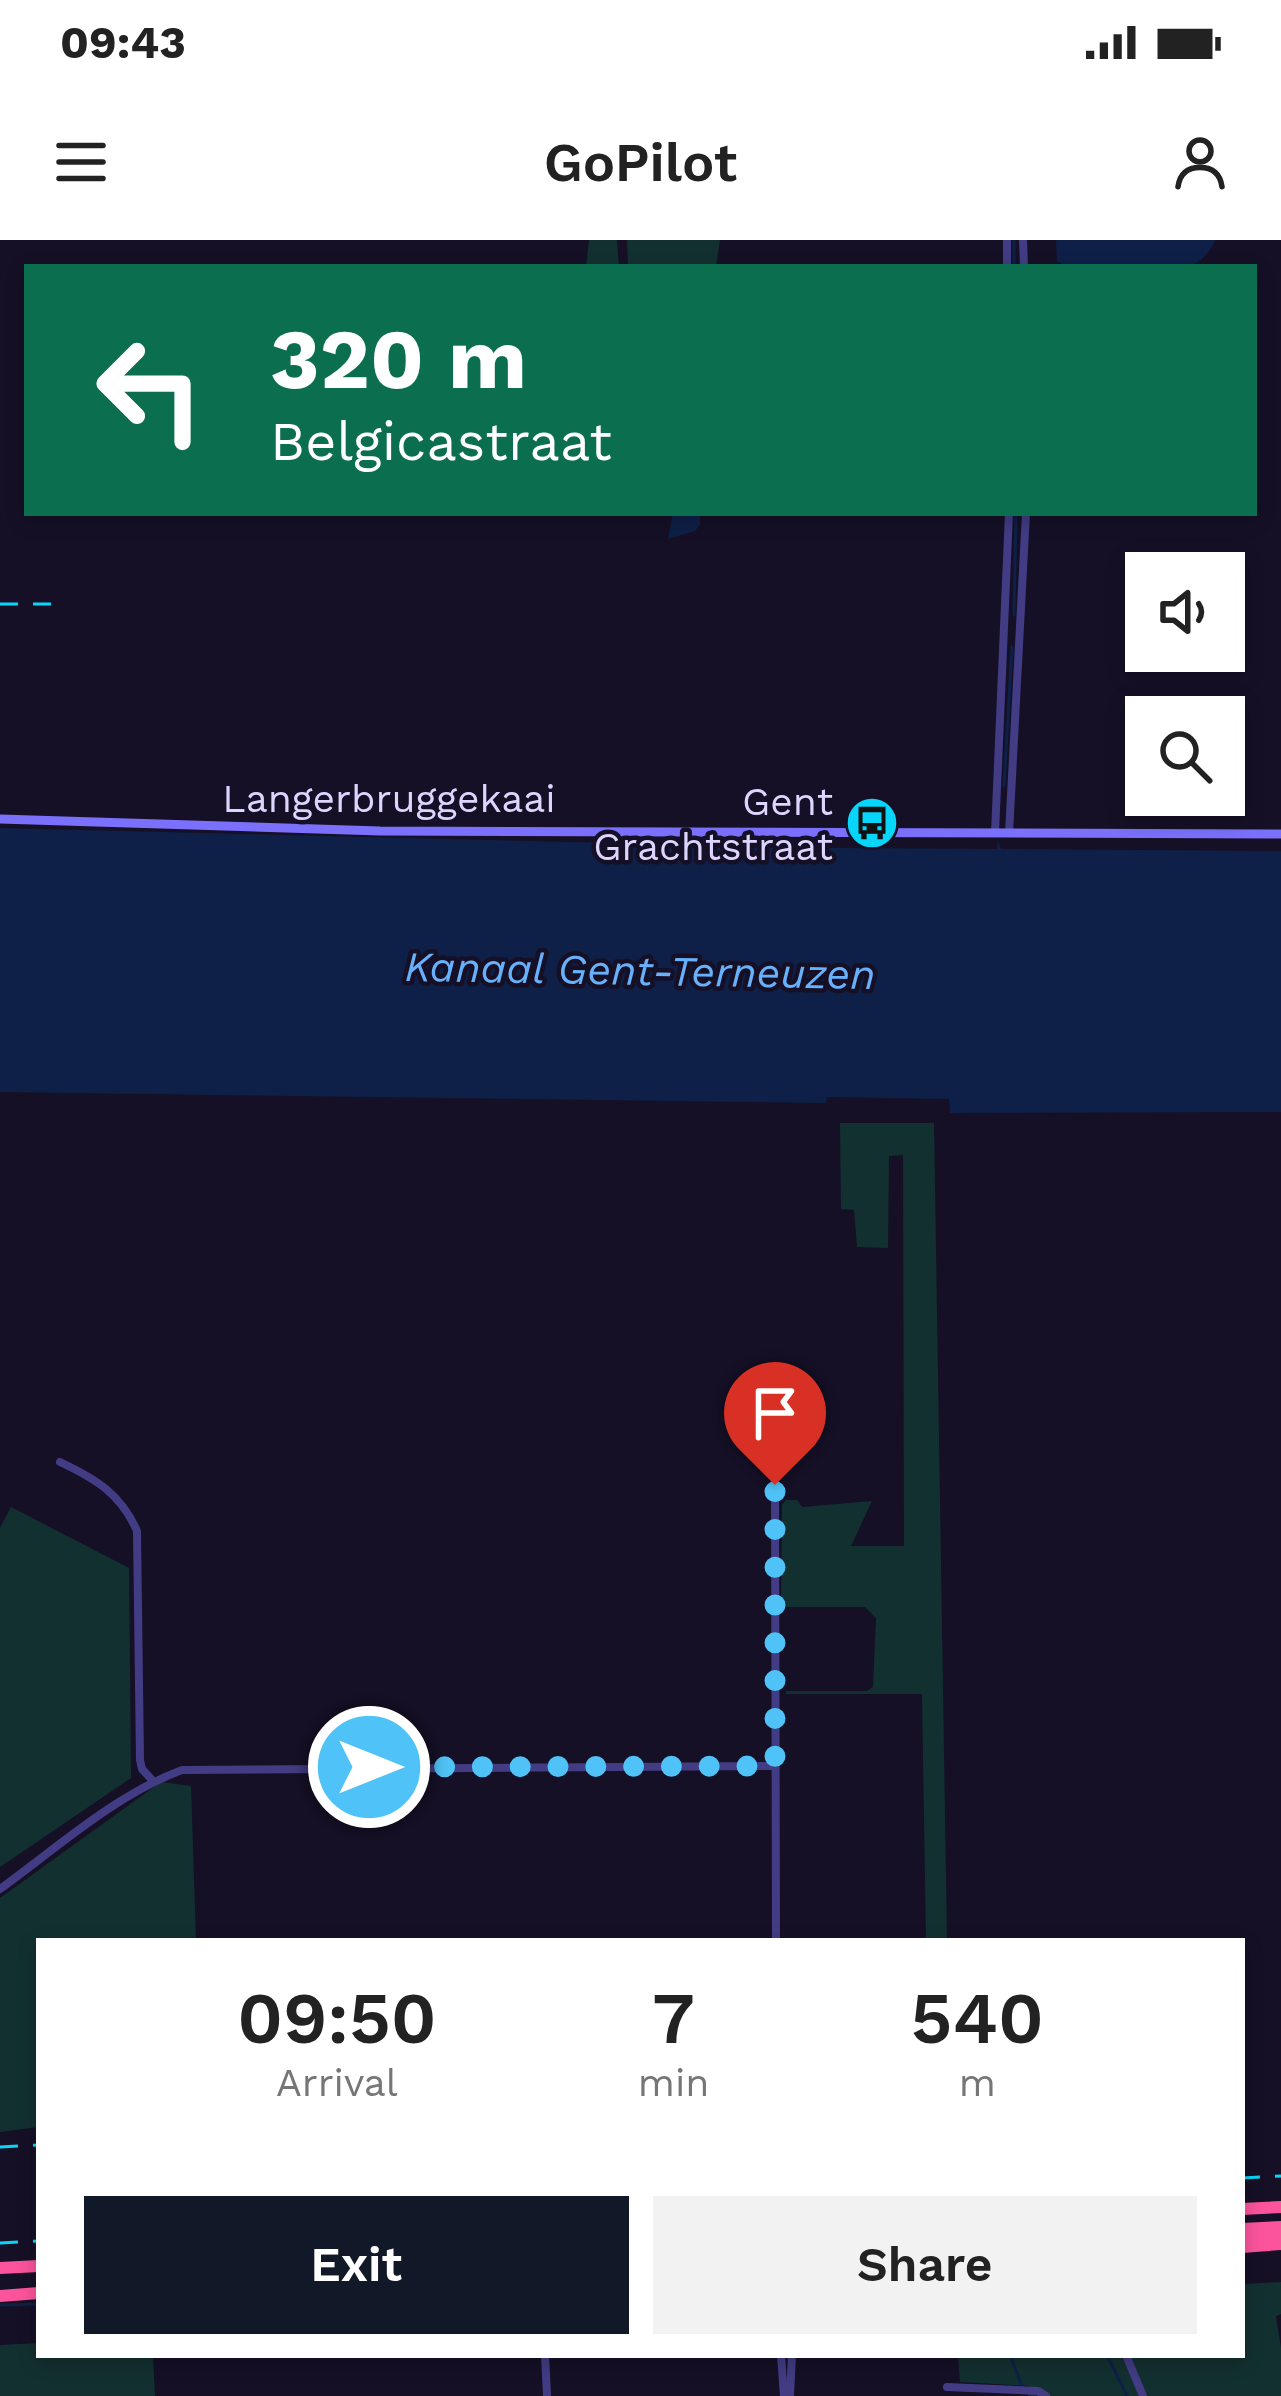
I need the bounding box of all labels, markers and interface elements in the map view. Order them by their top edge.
text: 09:43 [60,16,186,69]
icon: menu [48,129,114,195]
icon: person [1167,129,1233,195]
text: GoPilot [544,131,737,194]
text: 320 m [270,310,527,408]
icon: left [72,312,228,468]
text: Belgicastraat [270,410,612,473]
map controls [1125,552,1245,816]
button: sound [1125,552,1245,672]
button: search [1125,696,1245,816]
street label: Langerbruggekaai [222,776,556,821]
place label: Gent Grachtstraat [593,779,833,869]
bus stop icon: Gent Grachtstraat [844,795,900,851]
water label: Kanaal Gent-Terneuzen [404,942,876,999]
pin [724,1362,826,1485]
icon: arrive [742,1380,808,1446]
position arrow [306,1704,432,1830]
text: 09:50 [237,1976,437,2060]
text: 7 [652,1976,695,2060]
text: 540 [911,1976,1044,2060]
text: Arrival [276,2060,398,2105]
text: min [638,2060,709,2105]
text: m [959,2060,996,2105]
button: Exit [84,2196,629,2334]
button: Share [653,2196,1197,2334]

